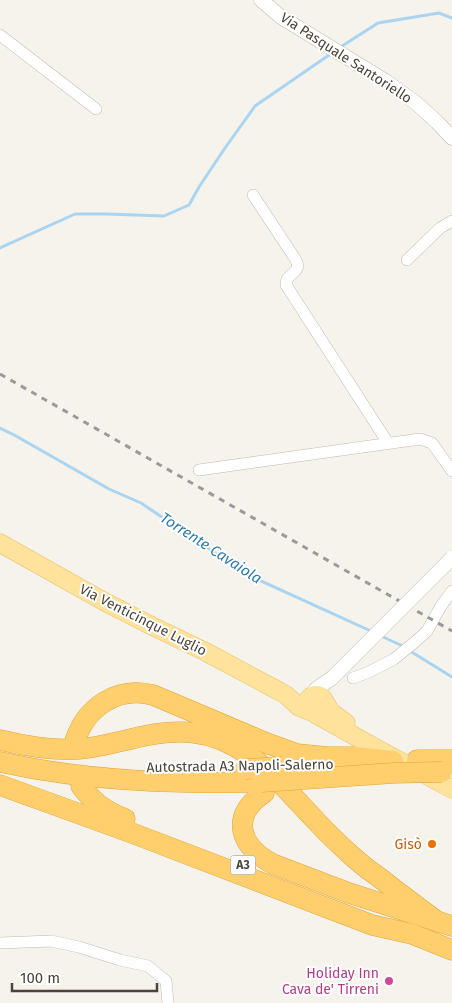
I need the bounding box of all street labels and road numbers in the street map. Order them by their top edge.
street label: Via Pasquale Santoriello [277,9,415,107]
street label: Via Venticinque Luglio [77,581,209,659]
street label: Autostrada A3 Napoli-Salerno [146,756,334,776]
road number: A3 [230,856,256,874]

